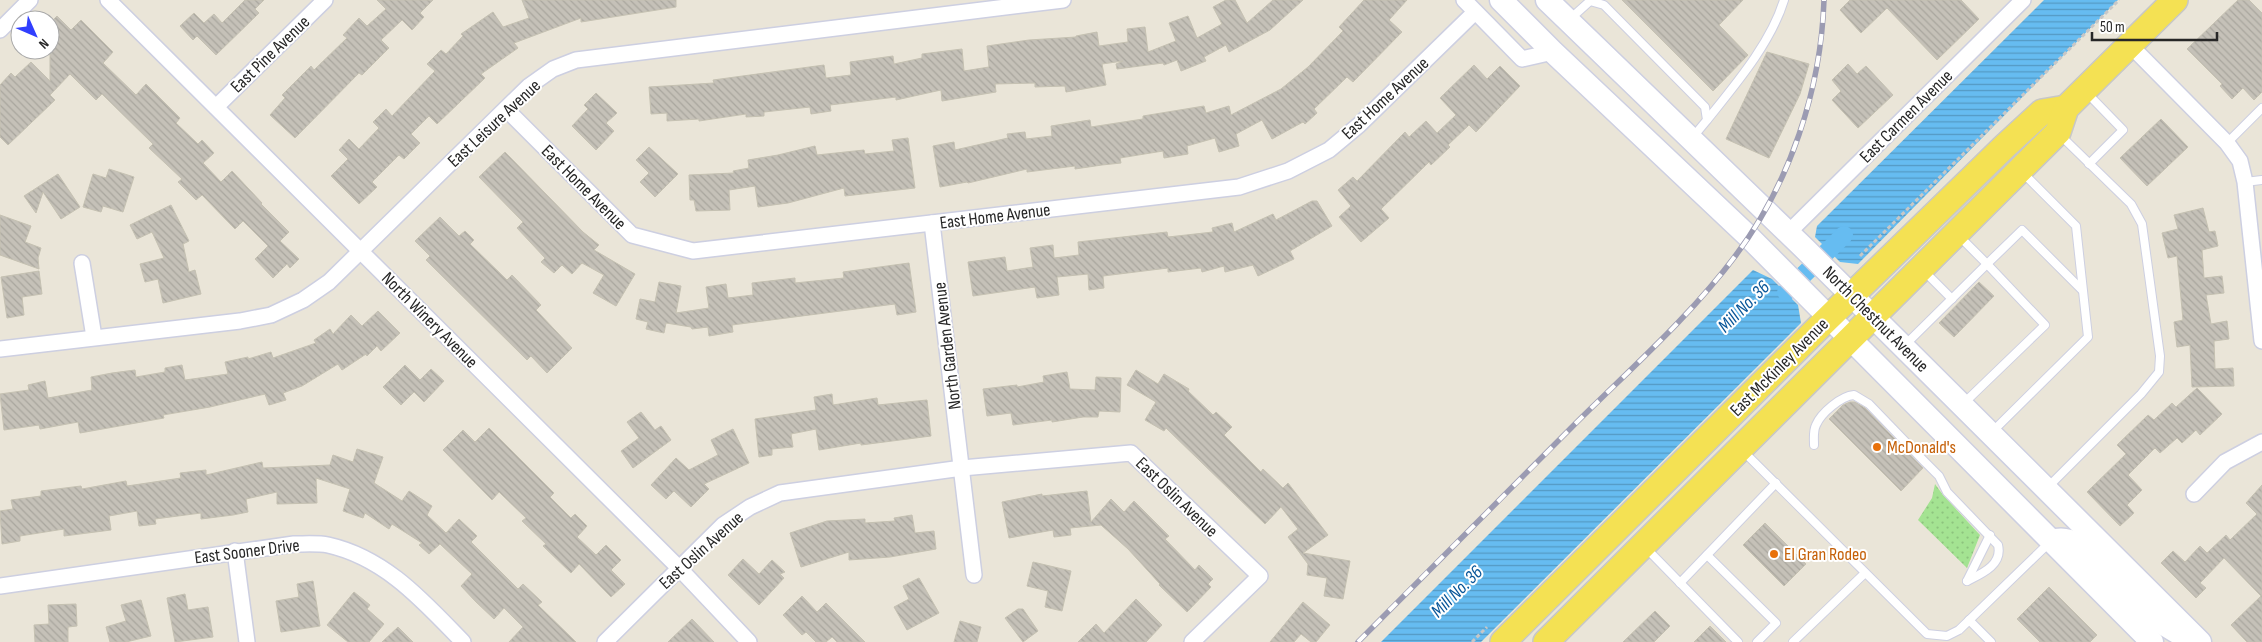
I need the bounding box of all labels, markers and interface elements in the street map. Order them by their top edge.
north arrow [10,10,60,60]
scale bar [2092,10,2217,42]
street label: East Pine Avenue [226,11,314,97]
text: 50 m [2100,18,2125,37]
text: N [35,35,52,52]
street label: East Home Avenue [1338,53,1433,144]
street label: East Carmen Avenue [1856,66,1957,167]
street label: East Leisure Avenue [444,75,545,172]
street label: East Home Avenue [537,141,630,234]
street label: East Home Avenue [939,199,1052,234]
street label: North Chestnut Avenue [1818,262,1933,377]
street label: North Winery Avenue [377,268,482,373]
water label: Mill No. 36 [1713,276,1775,338]
street label: North Garden Avenue [929,281,966,411]
street label: East McKinley Avenue [1726,314,1833,421]
place label: McDonald's [1887,437,1956,458]
marker: McDonald's [1871,441,1883,453]
street label: East Oslin Avenue [1131,453,1222,542]
street label: East Oslin Avenue [655,507,748,594]
street label: East Sooner Drive [193,535,301,568]
place label: El Gran Rodeo [1784,544,1867,565]
marker: El Gran Rodeo [1768,548,1780,560]
water label: Mill No. 36 [1426,561,1488,623]

